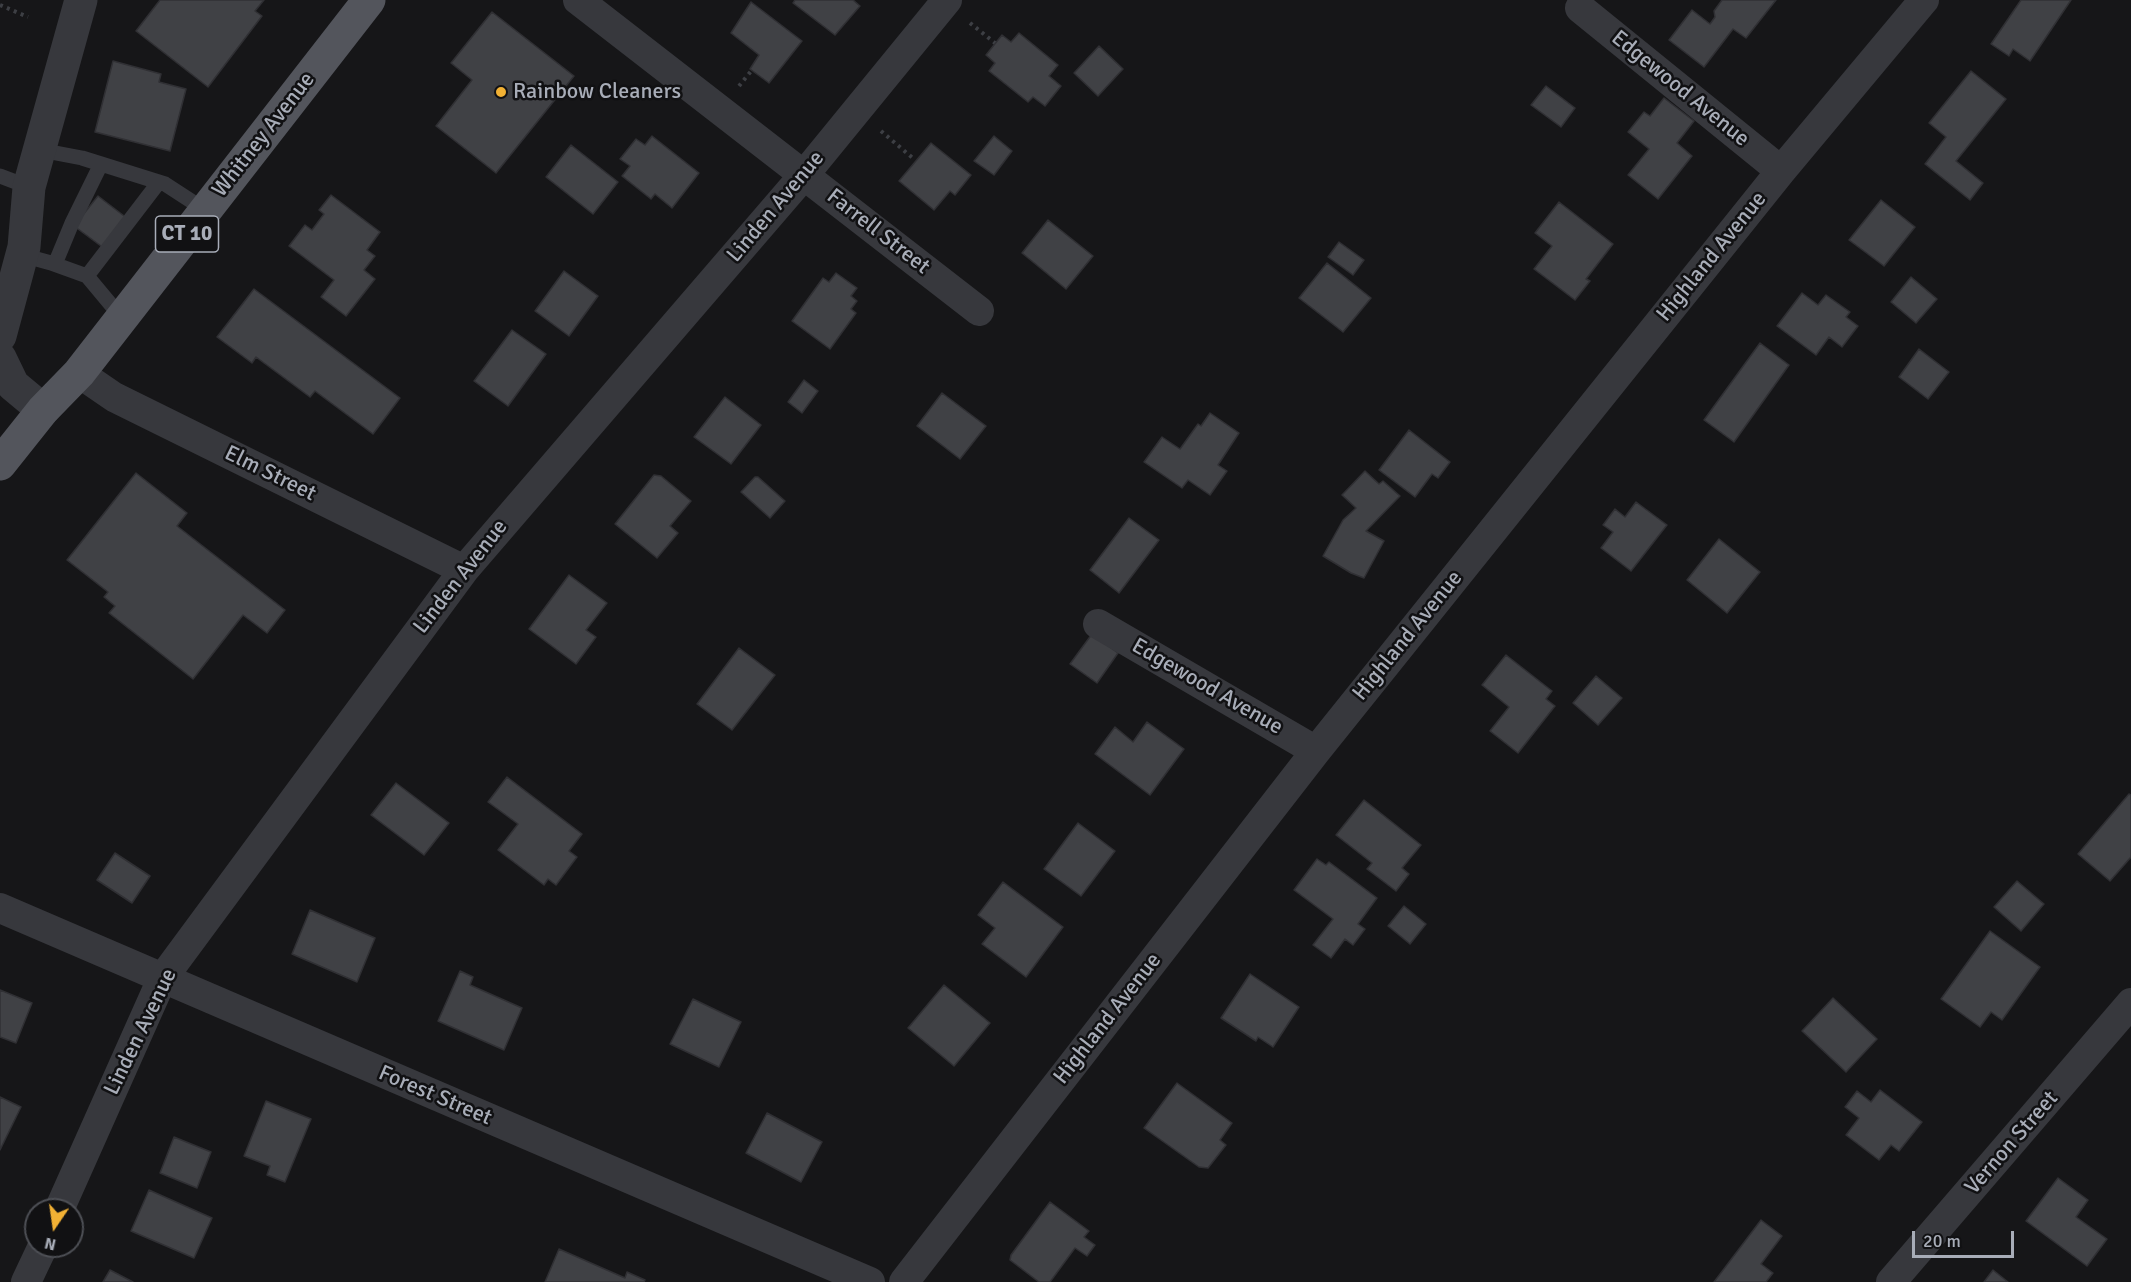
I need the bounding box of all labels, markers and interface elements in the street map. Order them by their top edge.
street label: Edgewood Avenue [1606,25,1754,153]
street label: Whitney Avenue [207,67,321,203]
place label: Rainbow Cleaners [513,79,681,105]
marker: Rainbow Cleaners [494,85,508,99]
street label: Linden Avenue [722,146,830,268]
street label: Farrell Street [821,184,935,280]
street label: Highland Avenue [1652,187,1772,327]
road number: CT 10 [156,216,219,252]
street label: Elm Street [220,441,320,507]
street label: Linden Avenue [408,515,514,639]
street label: Highland Avenue [1348,566,1468,706]
street label: Edgewood Avenue [1127,633,1287,741]
street label: Highland Avenue [1049,948,1167,1090]
street label: Linden Avenue [99,964,183,1100]
street label: Forest Street [374,1060,496,1132]
street label: Vernon Street [1960,1086,2064,1200]
north arrow [24,1198,84,1258]
scale bar [1915,1219,2017,1257]
text: 20 m [1923,1230,1961,1252]
text: N [43,1233,58,1255]

